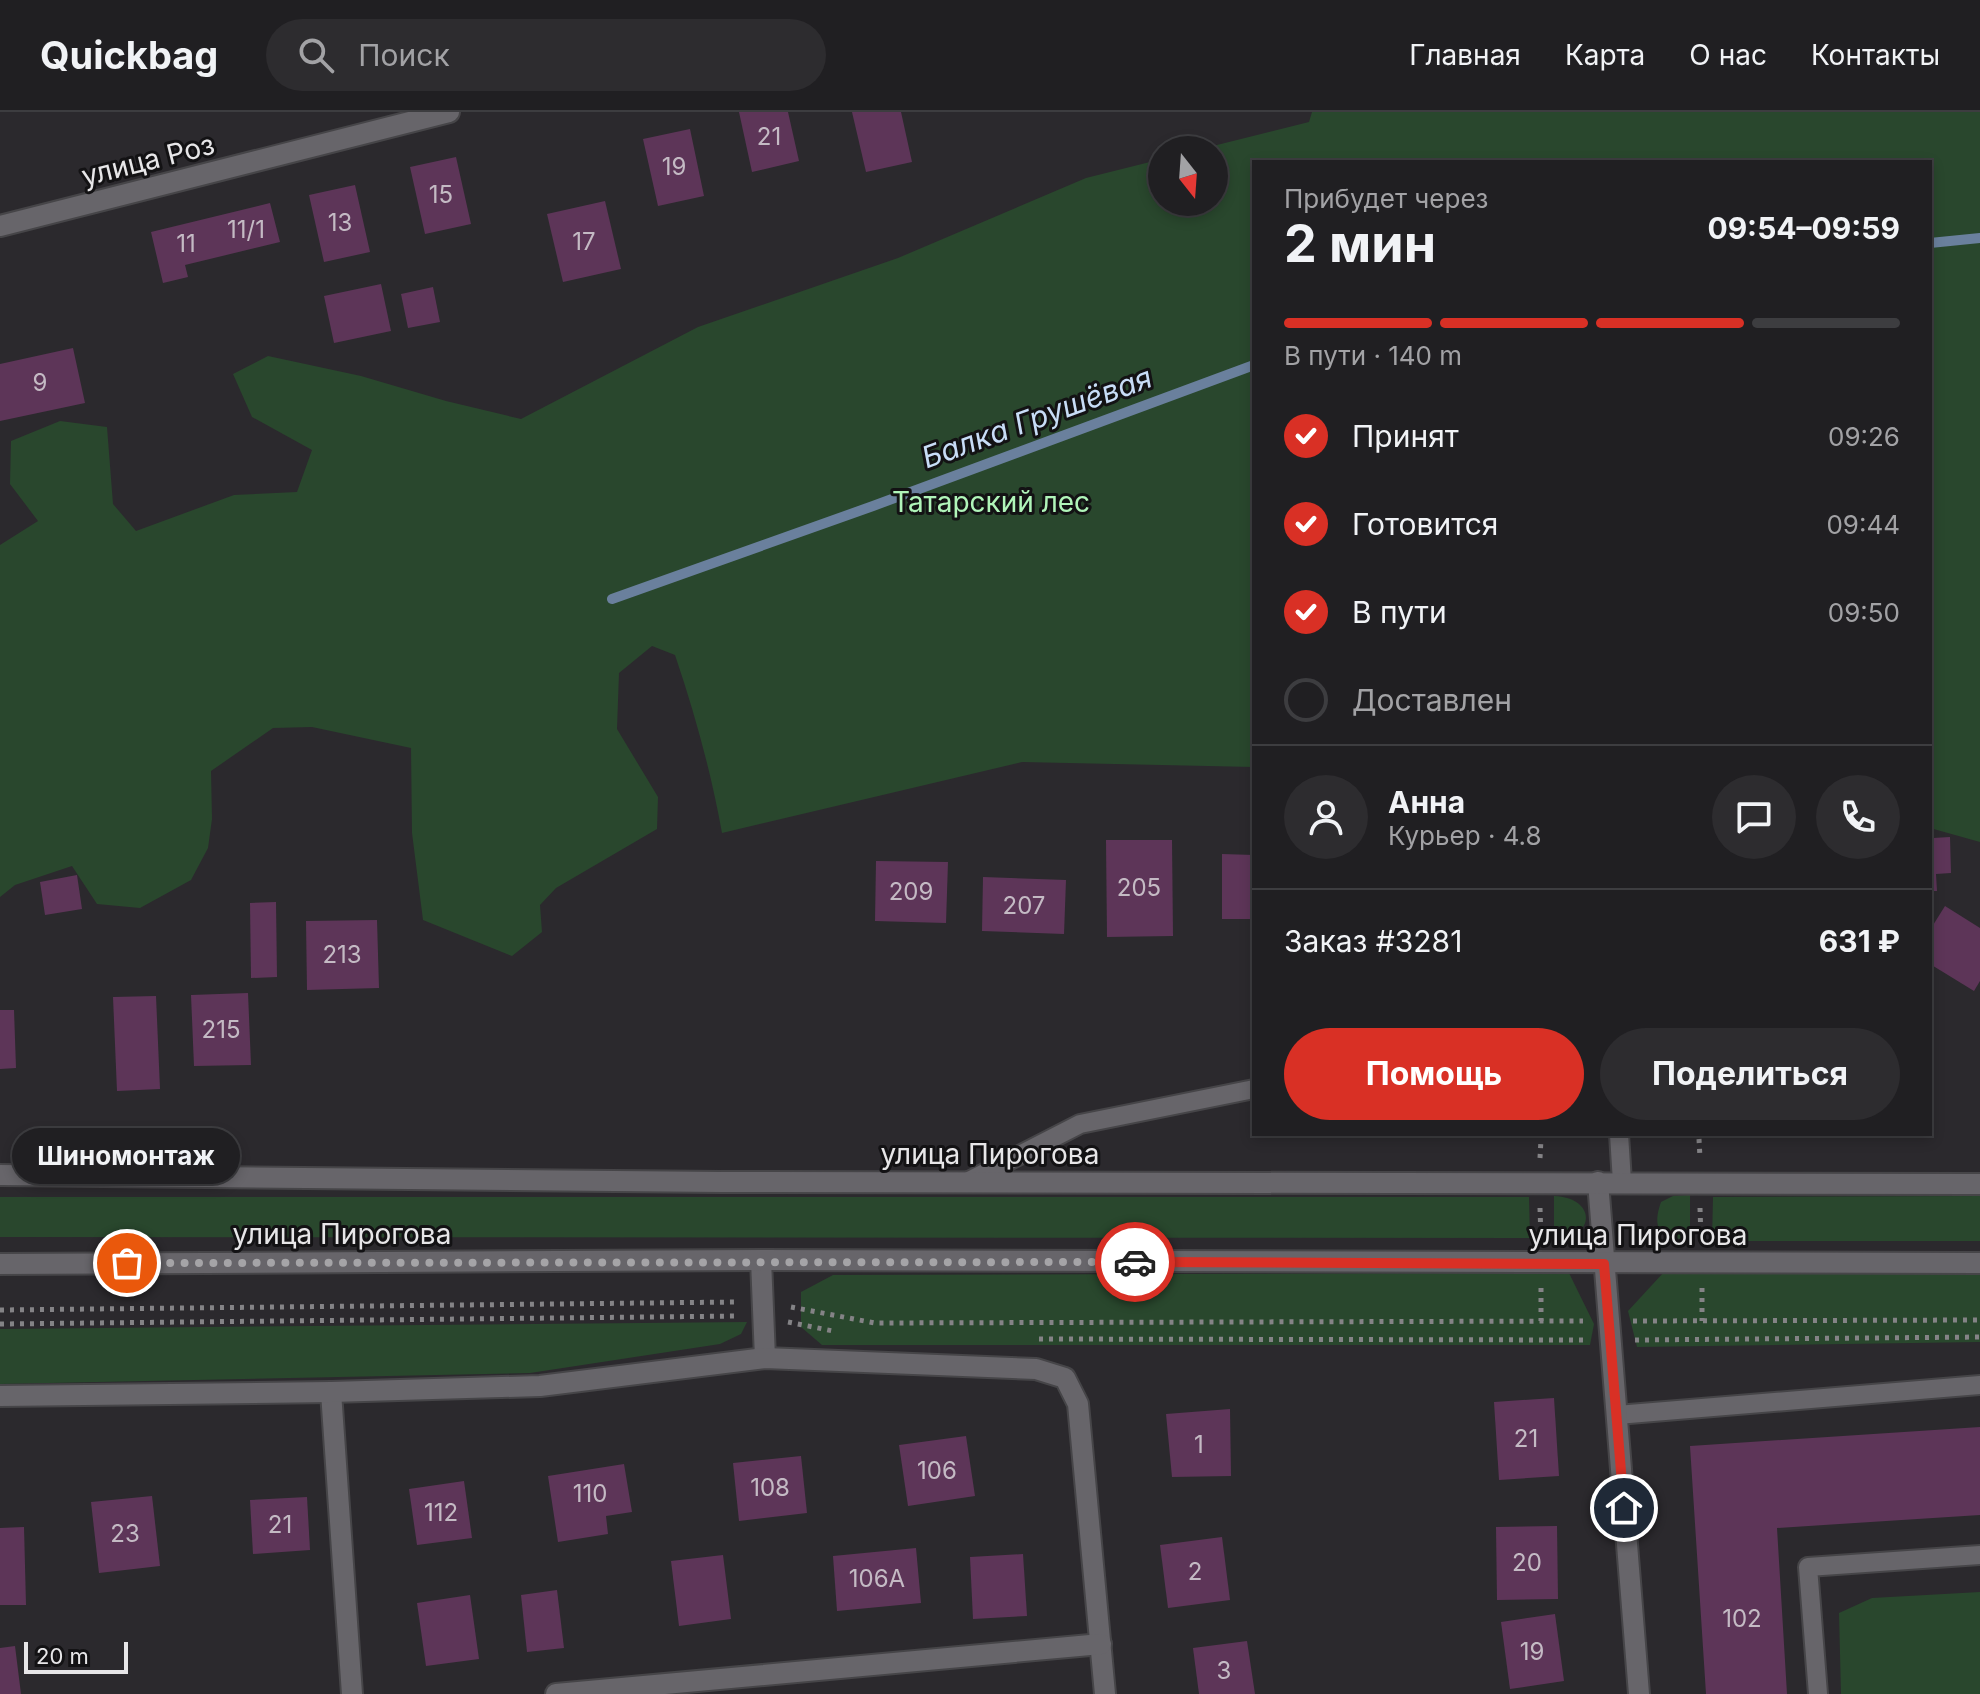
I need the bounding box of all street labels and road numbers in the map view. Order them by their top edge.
street label: улица Роз [78,127,218,193]
street label: улица Пирогова [881,1137,1099,1171]
street label: улица Пирогова [233,1217,451,1251]
street label: улица Пирогова [1529,1218,1747,1252]

